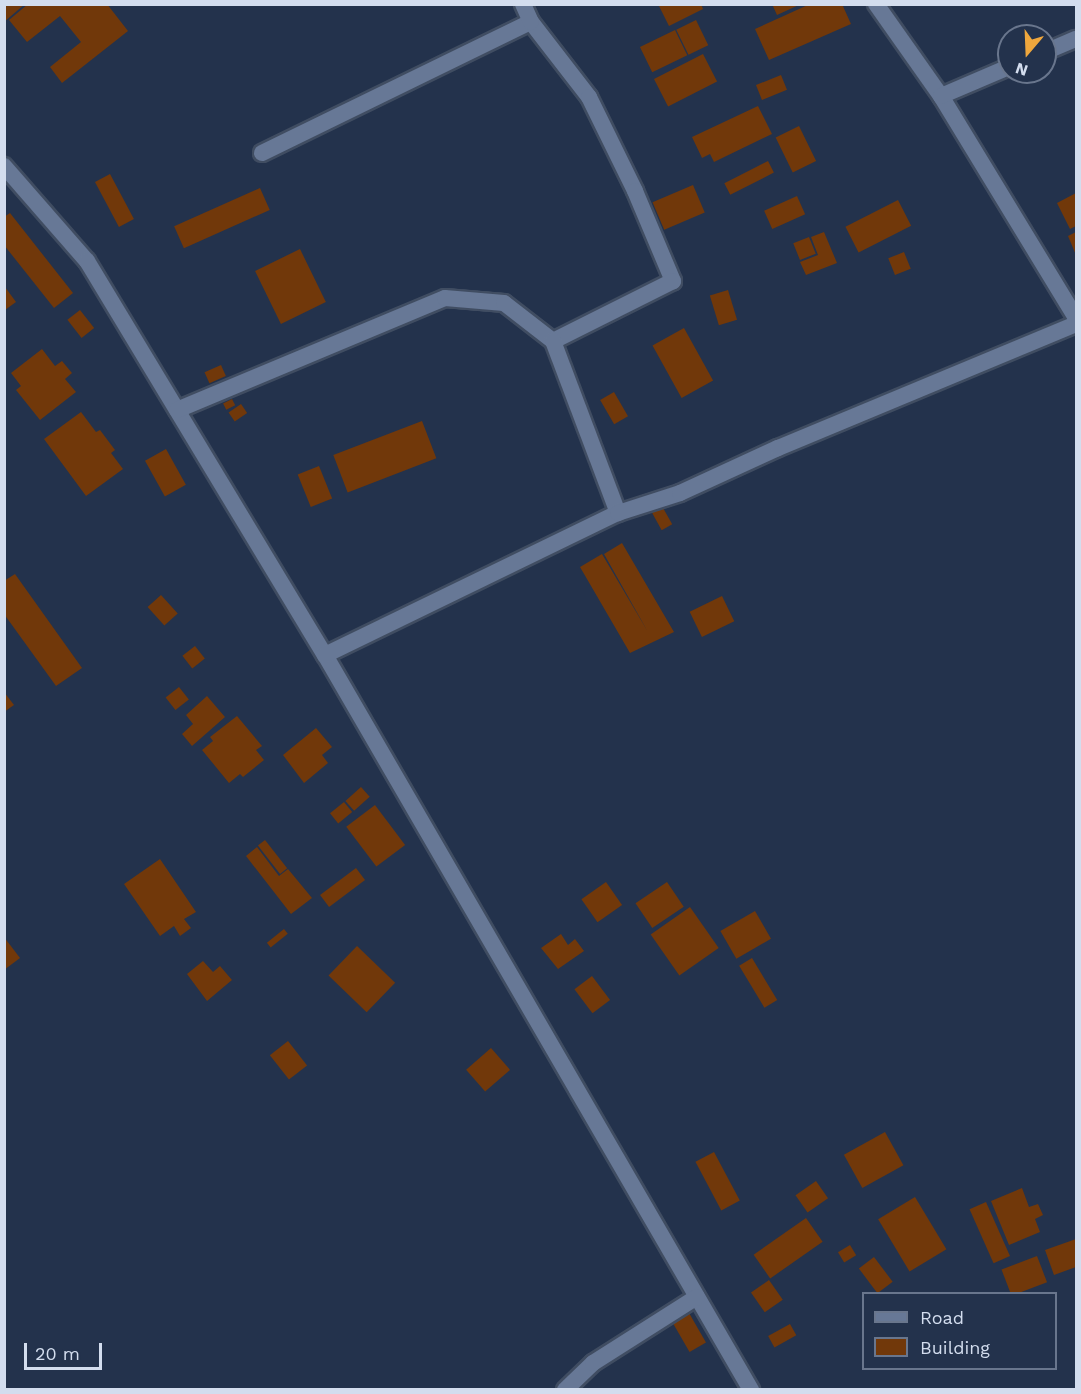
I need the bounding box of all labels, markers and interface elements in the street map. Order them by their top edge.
north arrow [997,24,1057,84]
text: N [1013,59,1030,81]
legend [862,1292,1057,1370]
text: Road [920,1307,964,1328]
scale bar [27,1331,105,1369]
text: Building [920,1337,990,1358]
text: 20 m [35,1343,80,1364]

